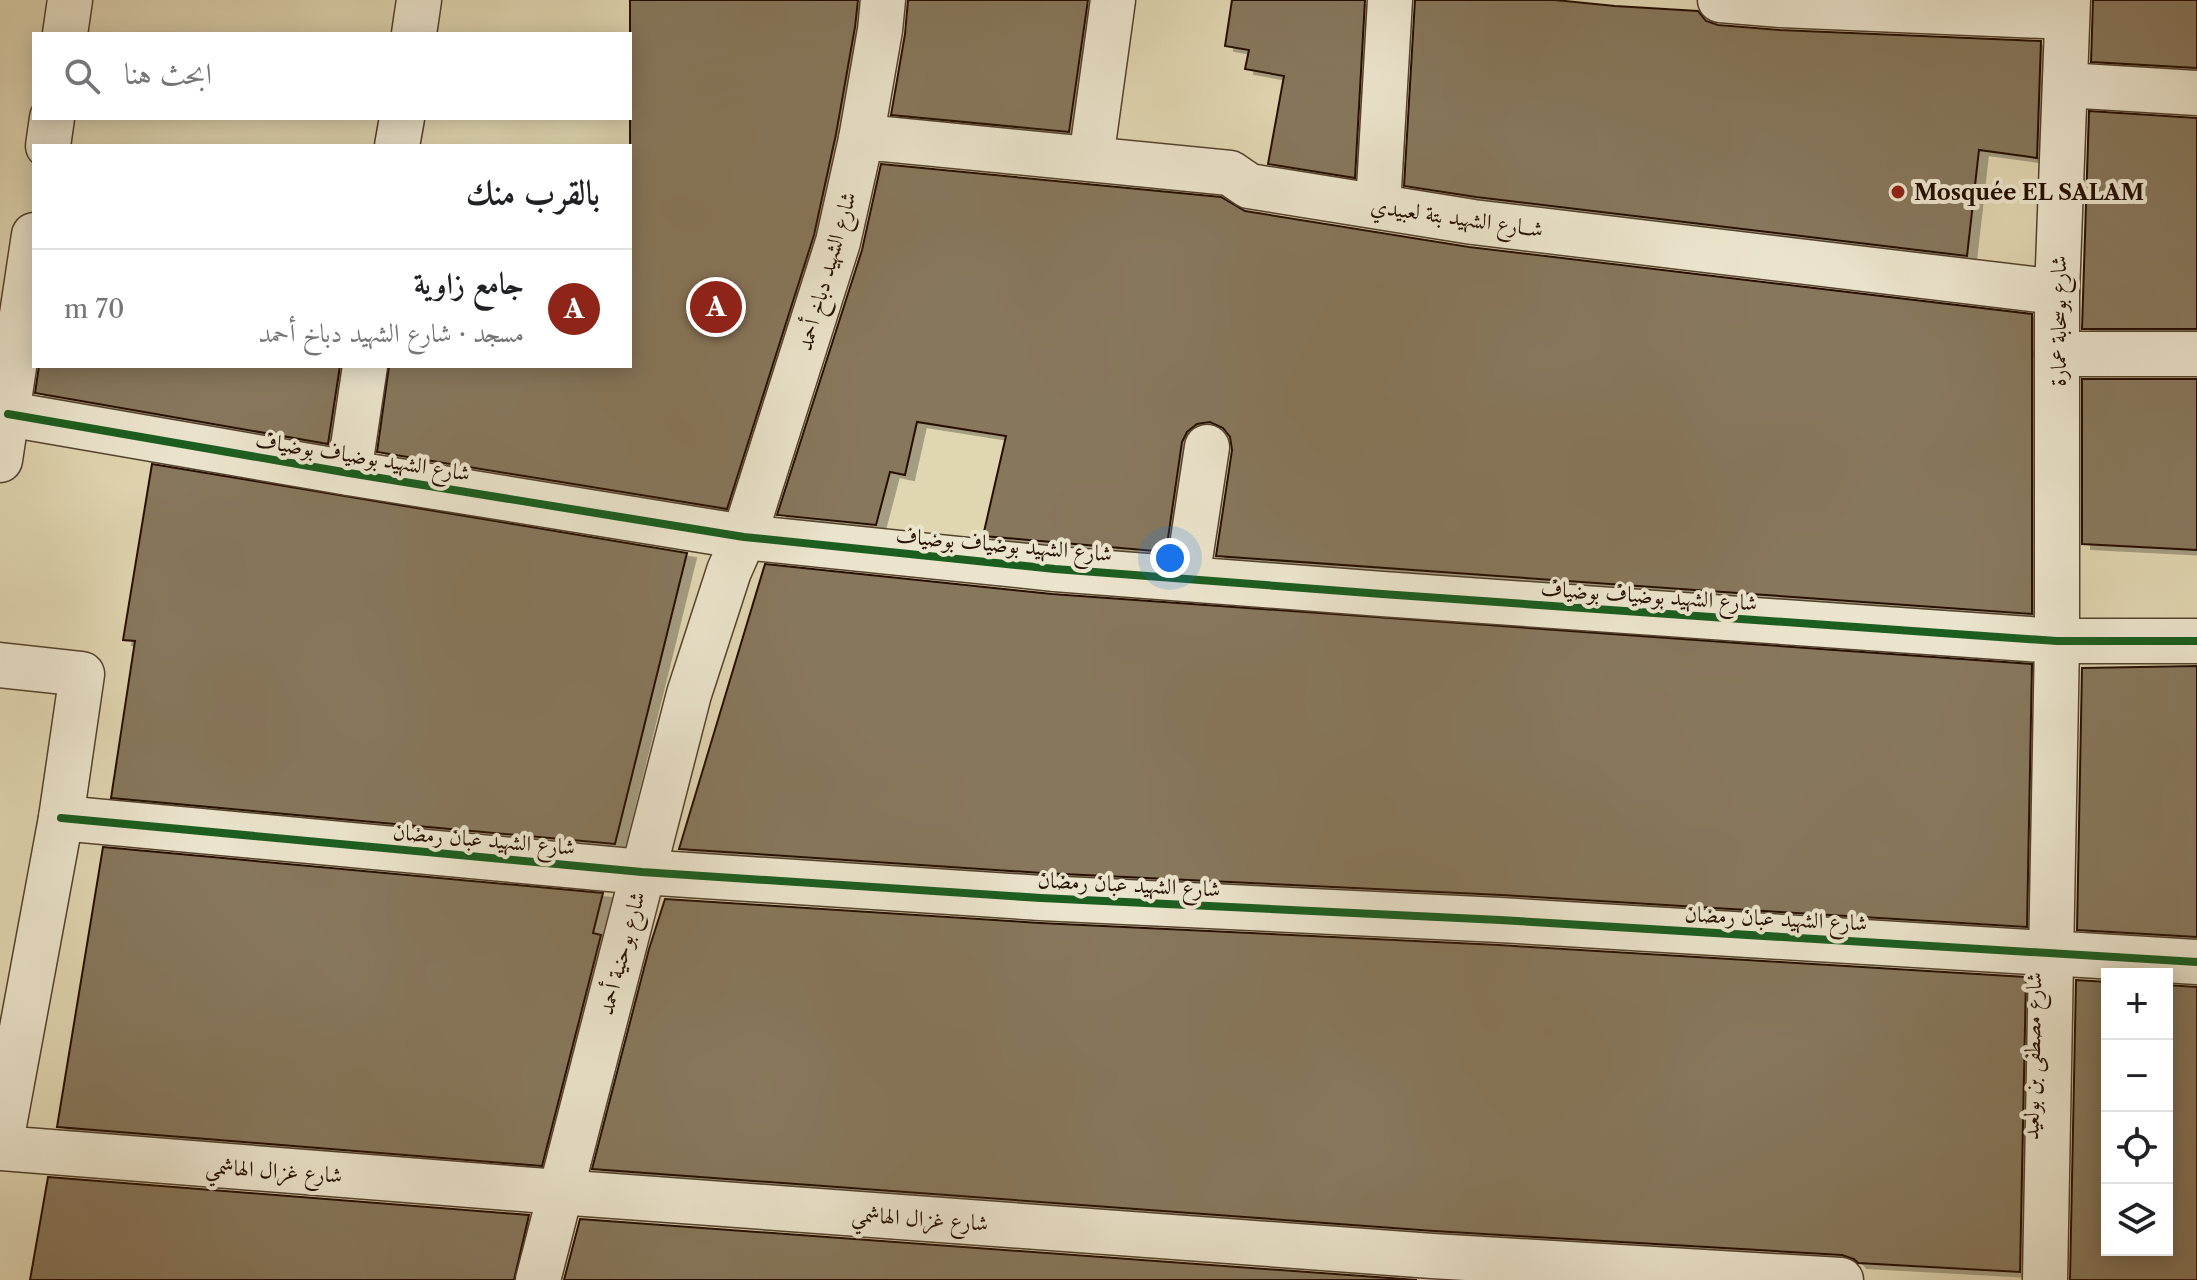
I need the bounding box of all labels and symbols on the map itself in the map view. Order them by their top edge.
place label: Mosquée EL SALAM [1914,179,2144,206]
marker: Mosquée EL SALAM [1889,183,1907,201]
street label: شارع الشهيد دباخ أحمد [789,188,868,355]
street label: شــارع الشهيد بتة لعبيدي [1368,192,1545,248]
street label: شارع بوسحابة عمارة [2045,255,2077,387]
pin: A [690,277,742,337]
street label: شارع الشهيد بوضياف بوضياف [253,426,472,492]
street label: شارع الشهيد بوضياف بوضياف [894,522,1113,572]
your location [1150,538,1190,578]
street label: شارع الشهيد بوضياف بوضياف [1539,574,1758,622]
street label: شارع الشهيد عبان رمضان [391,818,576,866]
street label: شارع الشهيد عبان رمضان [1037,866,1221,908]
street label: شارع بوحنية أحمد [590,888,656,1019]
street label: شارع الشهيد عبان رمضان [1684,900,1868,942]
street label: شارع مصطفى بن بولعيد [2018,972,2052,1140]
street label: شارع غزال الهاشمي [204,1152,343,1196]
street label: شارع غزال الهاشمي [850,1200,989,1244]

